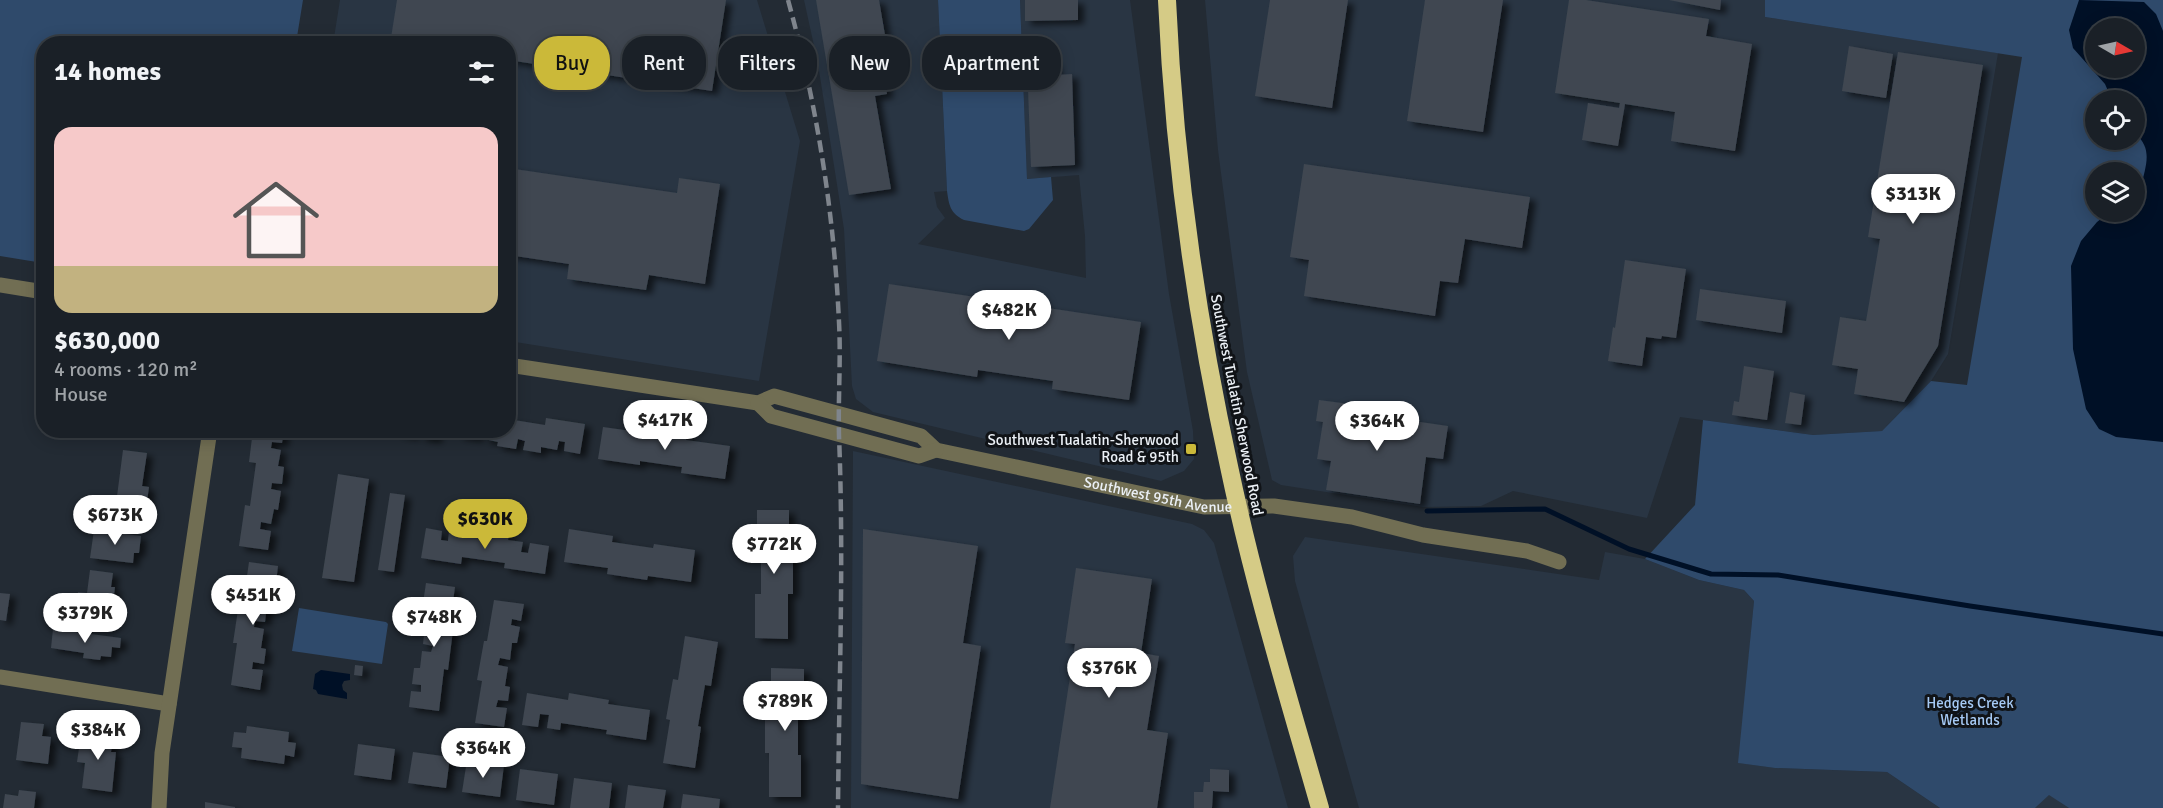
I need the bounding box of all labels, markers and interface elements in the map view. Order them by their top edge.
north arrow [2085,18,2145,78]
map controls [2085,18,2145,222]
chip: Buy [534,36,610,90]
chip: Rent [622,36,706,90]
chip: Filters [718,36,817,90]
chip: New [829,36,910,90]
chip: Apartment [922,36,1061,90]
text: 14 homes [54,56,161,88]
icon: filters [465,56,498,89]
button: locate [2085,90,2145,150]
button: layers [2085,162,2145,222]
icon: home [222,166,330,274]
pin: $313K [1871,174,1955,225]
text: $313K [1885,181,1941,206]
pin: $482K [967,290,1051,341]
street label: Southwest Tualatin Sherwood Road [1207,293,1267,517]
text: $482K [981,297,1037,322]
text: $630,000 [54,325,160,357]
text: 4 rooms · 120 m² [54,357,198,382]
text: House [54,382,108,407]
pin: $417K [623,400,707,451]
pin: $364K [1335,401,1419,452]
text: $417K [637,407,693,432]
text: $364K [1349,408,1405,433]
place label: Southwest Tualatin-Sherwood Road & 95th [988,431,1179,466]
marker: Southwest Tualatin-Sherwood Road & 95th [1184,442,1198,456]
street label: Southwest 95th Avenue [1082,473,1232,516]
pin: $673K [73,495,157,546]
pin: $630K [443,499,527,550]
text: $673K [87,502,143,527]
text: $630K [457,506,513,531]
pin: $772K [732,524,816,575]
text: $772K [746,531,802,556]
pin: $451K [211,575,295,626]
text: $451K [225,582,281,607]
pin: $379K [43,593,127,644]
pin: $748K [392,597,476,648]
text: $379K [57,600,113,625]
text: $748K [406,604,462,629]
pin: $376K [1067,648,1151,699]
text: $376K [1081,655,1137,680]
pin: $789K [743,681,827,732]
text: $789K [757,688,813,713]
park label: Hedges Creek Wetlands [1926,694,2014,729]
pin: $384K [56,710,140,761]
text: $384K [70,717,126,742]
pin: $364K [441,728,525,779]
text: $364K [455,735,511,760]

